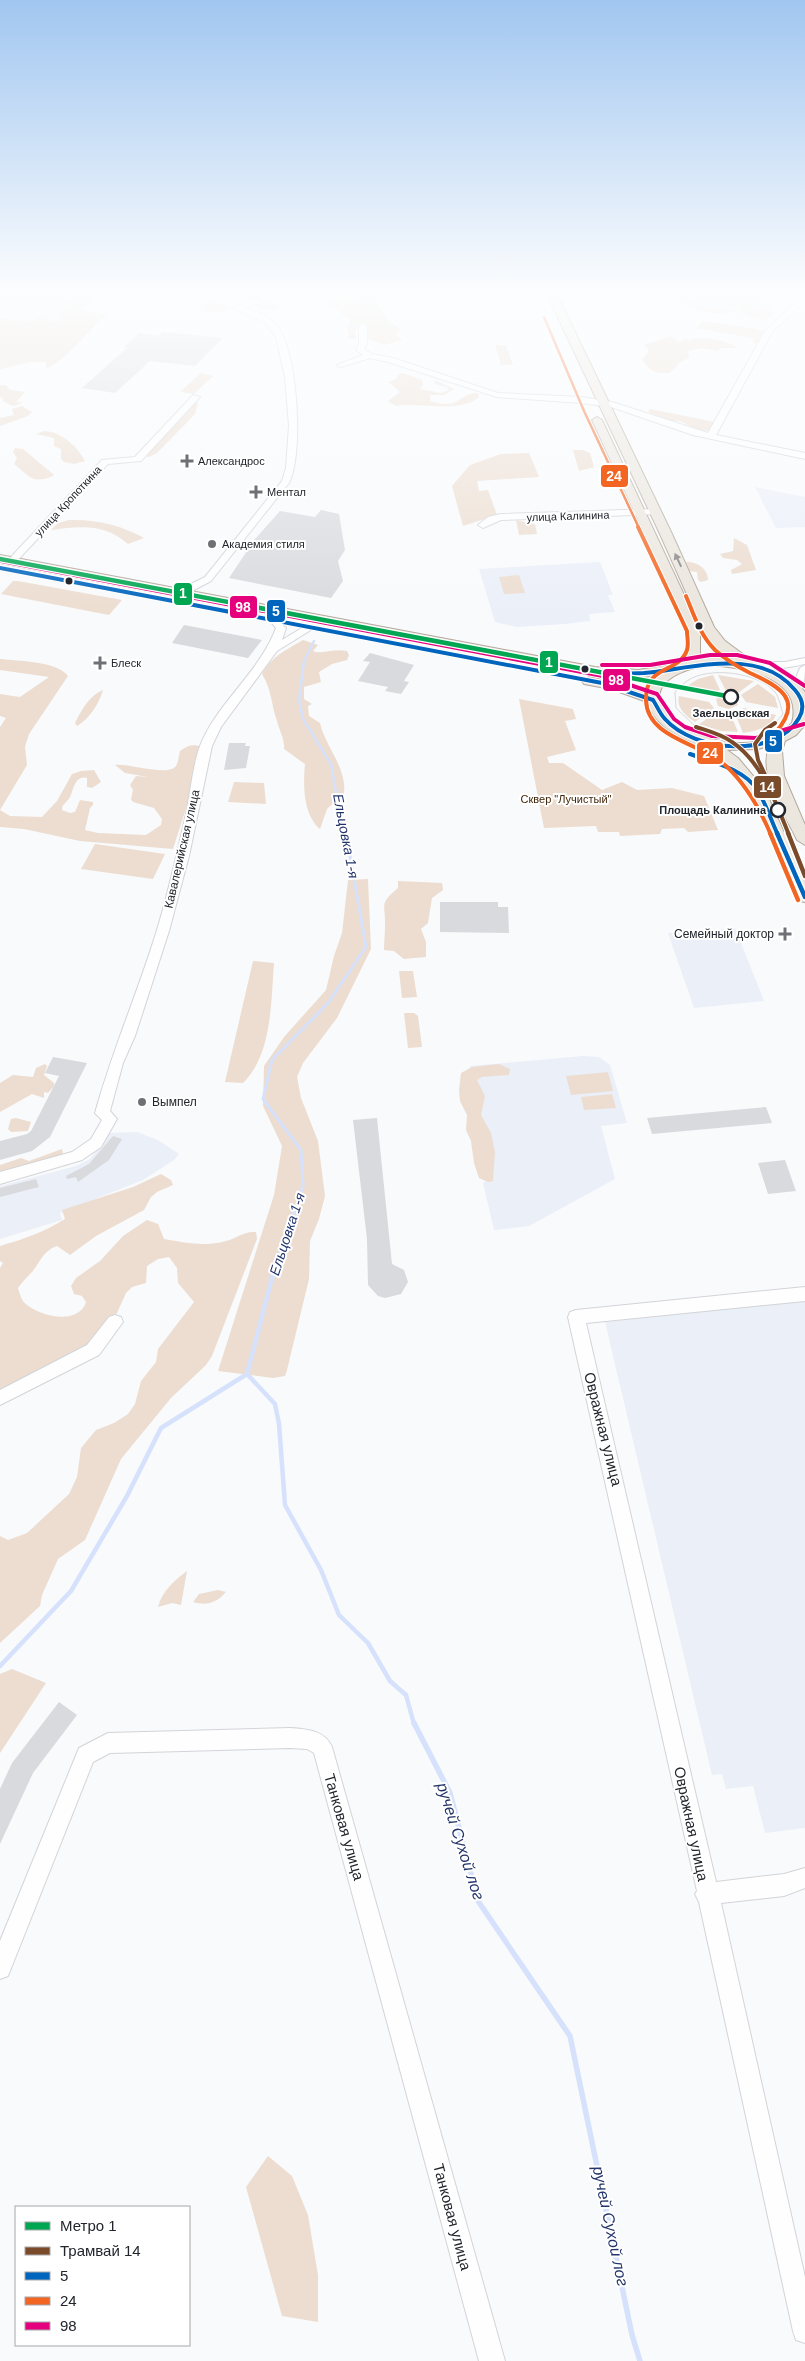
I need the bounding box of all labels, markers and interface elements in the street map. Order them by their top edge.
marker: Александрос [180,454,194,468]
place label: Александрос [198,455,265,467]
street label: улица Кропоткина [32,463,104,539]
line badge: 24 [600,464,629,488]
text: 24 [606,468,622,484]
marker: Ментал [249,485,263,499]
place label: Ментал [267,486,306,498]
street label: улица Калинина [526,509,610,523]
marker: Академия стиля [206,538,218,550]
place label: Академия стиля [222,538,305,550]
one-way arrow [674,553,682,567]
unlabelled marker [64,576,74,586]
line badge: 1 [173,582,193,606]
text: 1 [179,585,187,601]
line badge: 98 [229,595,258,619]
text: 98 [235,599,251,615]
line badge: 5 [266,599,286,623]
text: 5 [272,603,280,619]
unlabelled marker [694,621,704,631]
line badge: 1 [539,650,559,674]
text: 1 [545,654,553,670]
marker: Блеск [93,656,107,670]
place label: Блеск [111,657,141,669]
unlabelled marker [580,664,590,674]
line badge: 98 [602,668,631,692]
text: 98 [608,672,624,688]
marker: Заельцовская [723,689,739,705]
place label: Заельцовская [692,707,770,719]
line badge: 5 [764,729,783,753]
text: 5 [769,733,777,749]
line badge: 24 [696,741,724,765]
text: 24 [702,745,718,761]
line badge: 14 [753,775,782,799]
text: 14 [759,779,775,795]
street label: Кавалерийская улица [162,788,203,910]
water label: Ельцовка 1-я [330,792,362,880]
park label: Сквер "Лучистый" [521,793,612,805]
marker: Площадь Калинина [770,802,786,818]
place label: Площадь Калинина [659,804,767,816]
place label: Семейный доктор [674,927,774,941]
marker: Семейный доктор [778,927,792,941]
place label: Вымпел [152,1095,197,1109]
marker: Вымпел [136,1096,148,1108]
water label: Ельцовка 1-я [266,1190,308,1277]
street label: Овражная улица [581,1370,626,1488]
street label: Овражная улица [671,1765,712,1883]
street label: Танковая улица [321,1772,368,1883]
water label: ручей Сухой лог [433,1779,488,1902]
street label: Танковая улица [430,2162,475,2273]
water label: ручей Сухой лог [589,2164,632,2288]
legend [15,2206,190,2346]
text: Метро 1 [60,2217,117,2234]
text: Трамвай 14 [60,2242,141,2259]
text: 5 [60,2267,68,2284]
text: 24 [60,2292,77,2309]
text: 98 [60,2317,77,2334]

